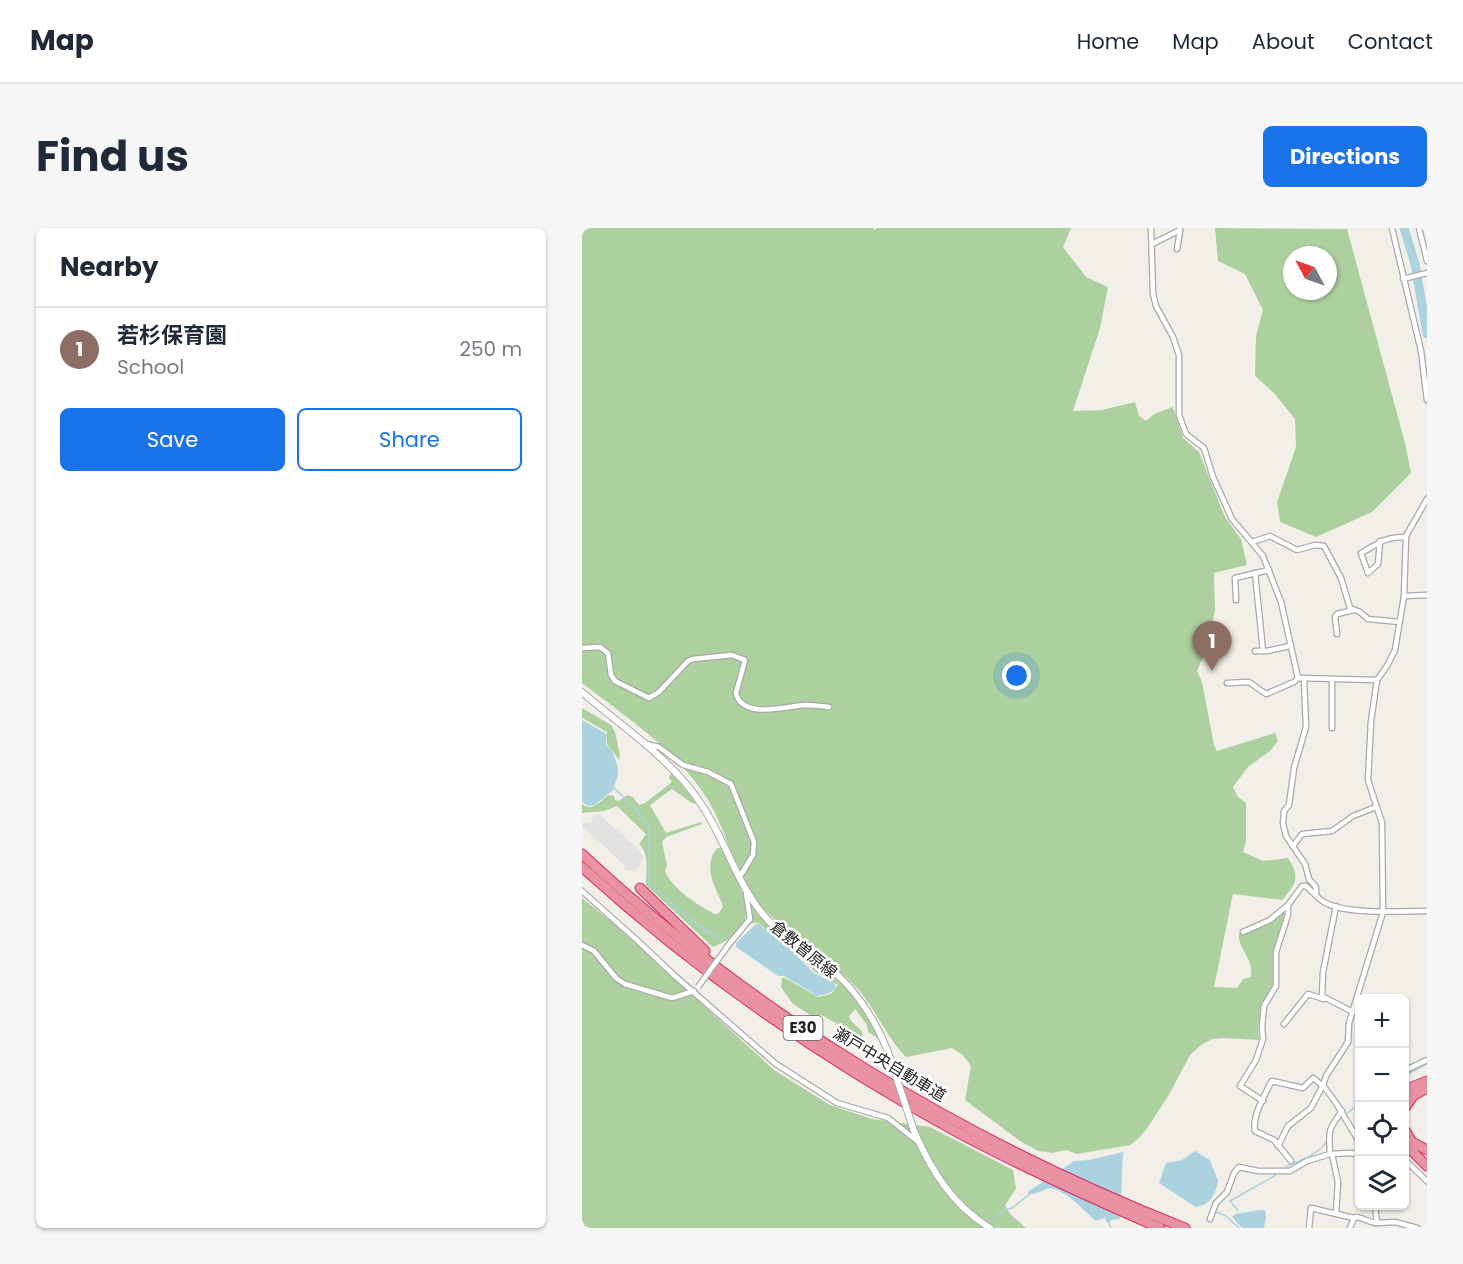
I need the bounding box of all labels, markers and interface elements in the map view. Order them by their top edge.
text: Map [30,21,94,60]
text: Home [1077,27,1139,56]
text: Map [1172,27,1219,56]
text: About [1252,27,1315,56]
text: Contact [1348,27,1433,56]
button: Directions [1263,126,1427,187]
text: Find us [36,127,189,186]
north arrow [1283,246,1337,300]
text: Nearby [60,249,158,285]
text: 若杉保育園 [117,320,227,351]
text: 1 [76,335,83,363]
text: 250 m [459,335,522,363]
text: School [117,353,184,381]
button: Save [60,408,285,471]
button: Share [297,408,522,471]
pin: 1 [1192,622,1232,671]
your location [1002,661,1031,690]
street label: 倉敷曽原線 [765,915,842,984]
map controls [1355,994,1409,1210]
button: + [1355,994,1409,1048]
road number: E30 [784,1016,822,1040]
street label: 瀬戸中央自動車道 [829,1022,951,1107]
button: − [1355,1048,1409,1102]
button: locate [1355,1102,1409,1156]
button: layers [1355,1156,1409,1210]

